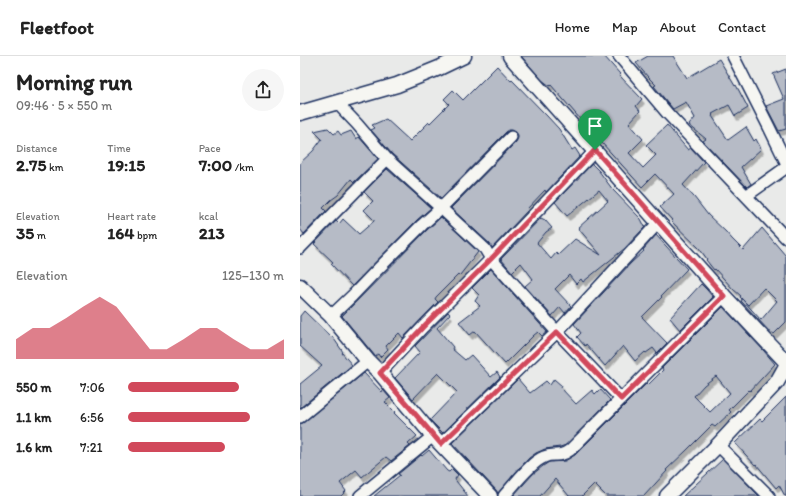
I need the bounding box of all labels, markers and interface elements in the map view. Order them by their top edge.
text: Fleetfoot [20,16,94,39]
text: Home [555,19,590,36]
text: Map [612,19,638,36]
text: About [660,19,696,36]
text: Contact [718,19,766,36]
text: Morning run [16,69,132,96]
button: share [242,69,284,111]
text: 09:46 · 5 × 550 m [16,98,112,113]
pin [578,109,612,150]
icon: arrive [584,115,606,137]
text: Distance [16,142,57,155]
text: Time [107,142,131,155]
text: Pace [199,142,221,155]
text: 2.75 [16,155,46,175]
text: 19:15 [107,155,145,175]
text: 7:00 [199,155,232,175]
text: km [46,161,64,174]
text: /km [232,161,254,174]
text: Elevation [16,210,60,223]
text: Heart rate [107,210,156,223]
text: kcal [199,210,218,223]
text: 35 [16,223,34,243]
text: 164 [107,223,134,243]
text: 213 [199,223,225,243]
text: m [34,229,46,242]
text: bpm [134,229,157,242]
text: Elevation [16,268,68,283]
text: 125–130 m [222,268,284,283]
text: 550 m [16,380,52,395]
text: 7:06 [80,380,105,395]
text: 1.1 km [16,410,51,425]
text: 6:56 [80,410,104,425]
text: 1.6 km [16,440,52,455]
text: 7:21 [80,440,103,455]

